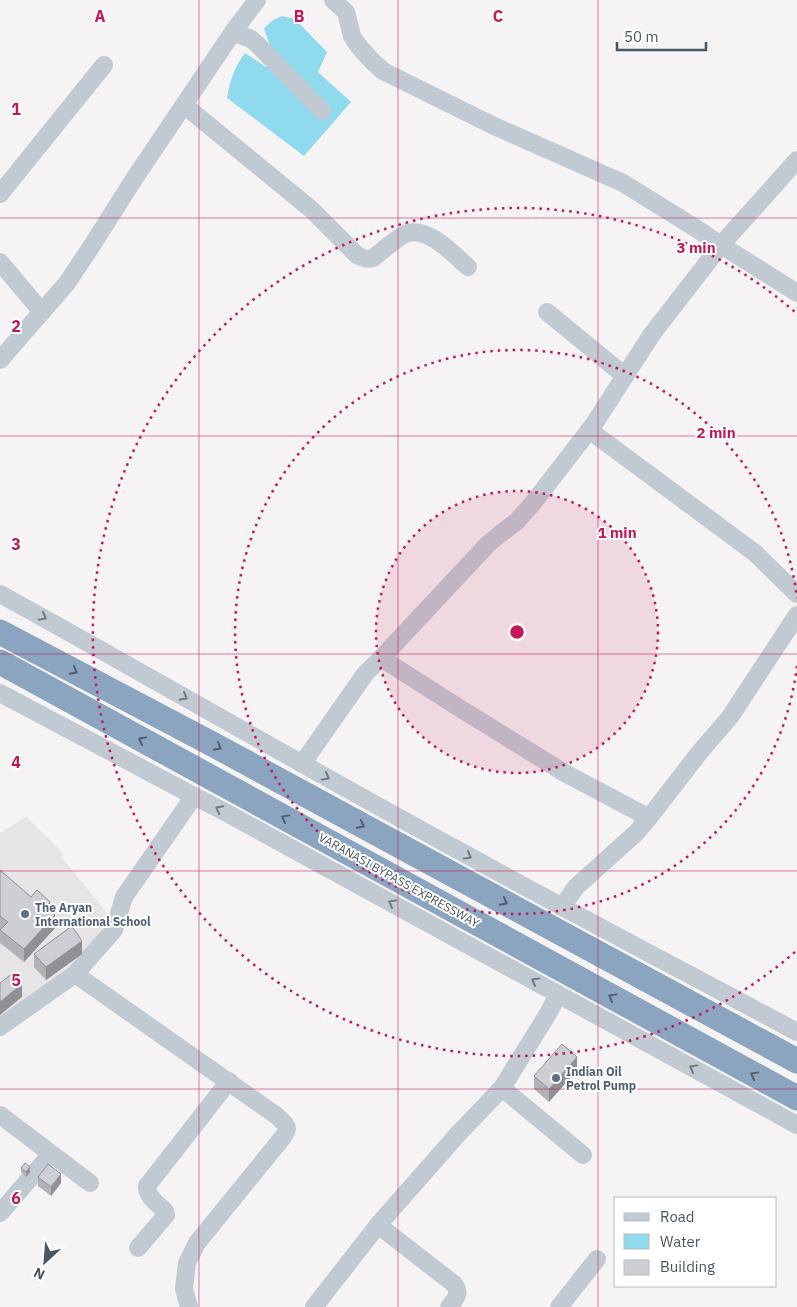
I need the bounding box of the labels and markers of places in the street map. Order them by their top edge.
centre of rings [508,623,526,641]
place label: The Aryan International School [35,900,151,929]
marker: The Aryan International School [19,908,31,920]
place label: Indian Oil Petrol Pump [566,1064,636,1093]
marker: Indian Oil Petrol Pump [550,1072,562,1084]

